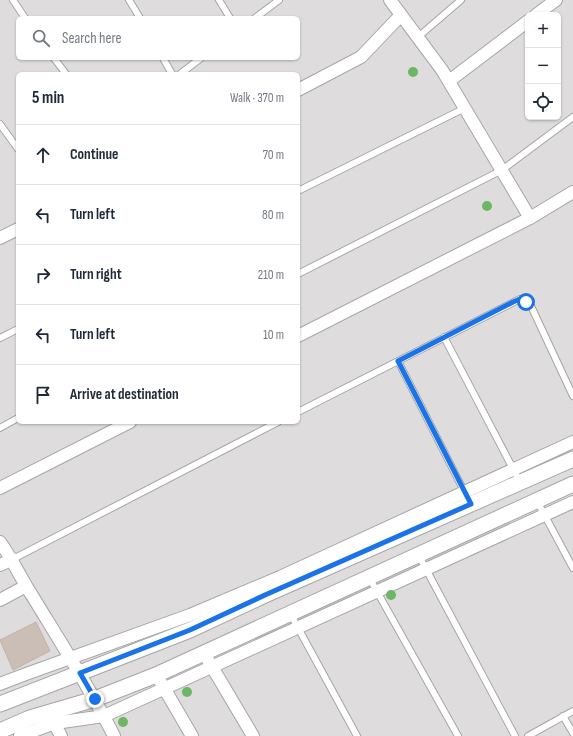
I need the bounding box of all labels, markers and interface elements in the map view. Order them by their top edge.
map controls [525,12,561,120]
button: + [525,12,561,48]
search box [16,16,300,60]
icon: search [30,27,52,49]
text: Search here [62,29,122,48]
button: − [525,48,561,84]
button: locate [525,84,561,120]
text: 5 min [32,88,64,108]
text: Walk · 370 m [230,90,284,106]
icon: ahead [32,144,54,166]
text: Continue [70,145,119,164]
text: 70 m [263,147,284,163]
icon: left [32,204,54,226]
text: Turn left [70,205,115,224]
text: 80 m [262,207,284,223]
icon: right [32,264,54,286]
text: Turn right [70,265,122,284]
text: 210 m [258,267,284,283]
route start [517,293,535,311]
icon: left [32,324,54,346]
text: Turn left [70,325,115,344]
text: 10 m [263,327,284,343]
icon: arrive [32,384,54,406]
text: Arrive at destination [70,385,179,404]
route end [86,690,104,708]

